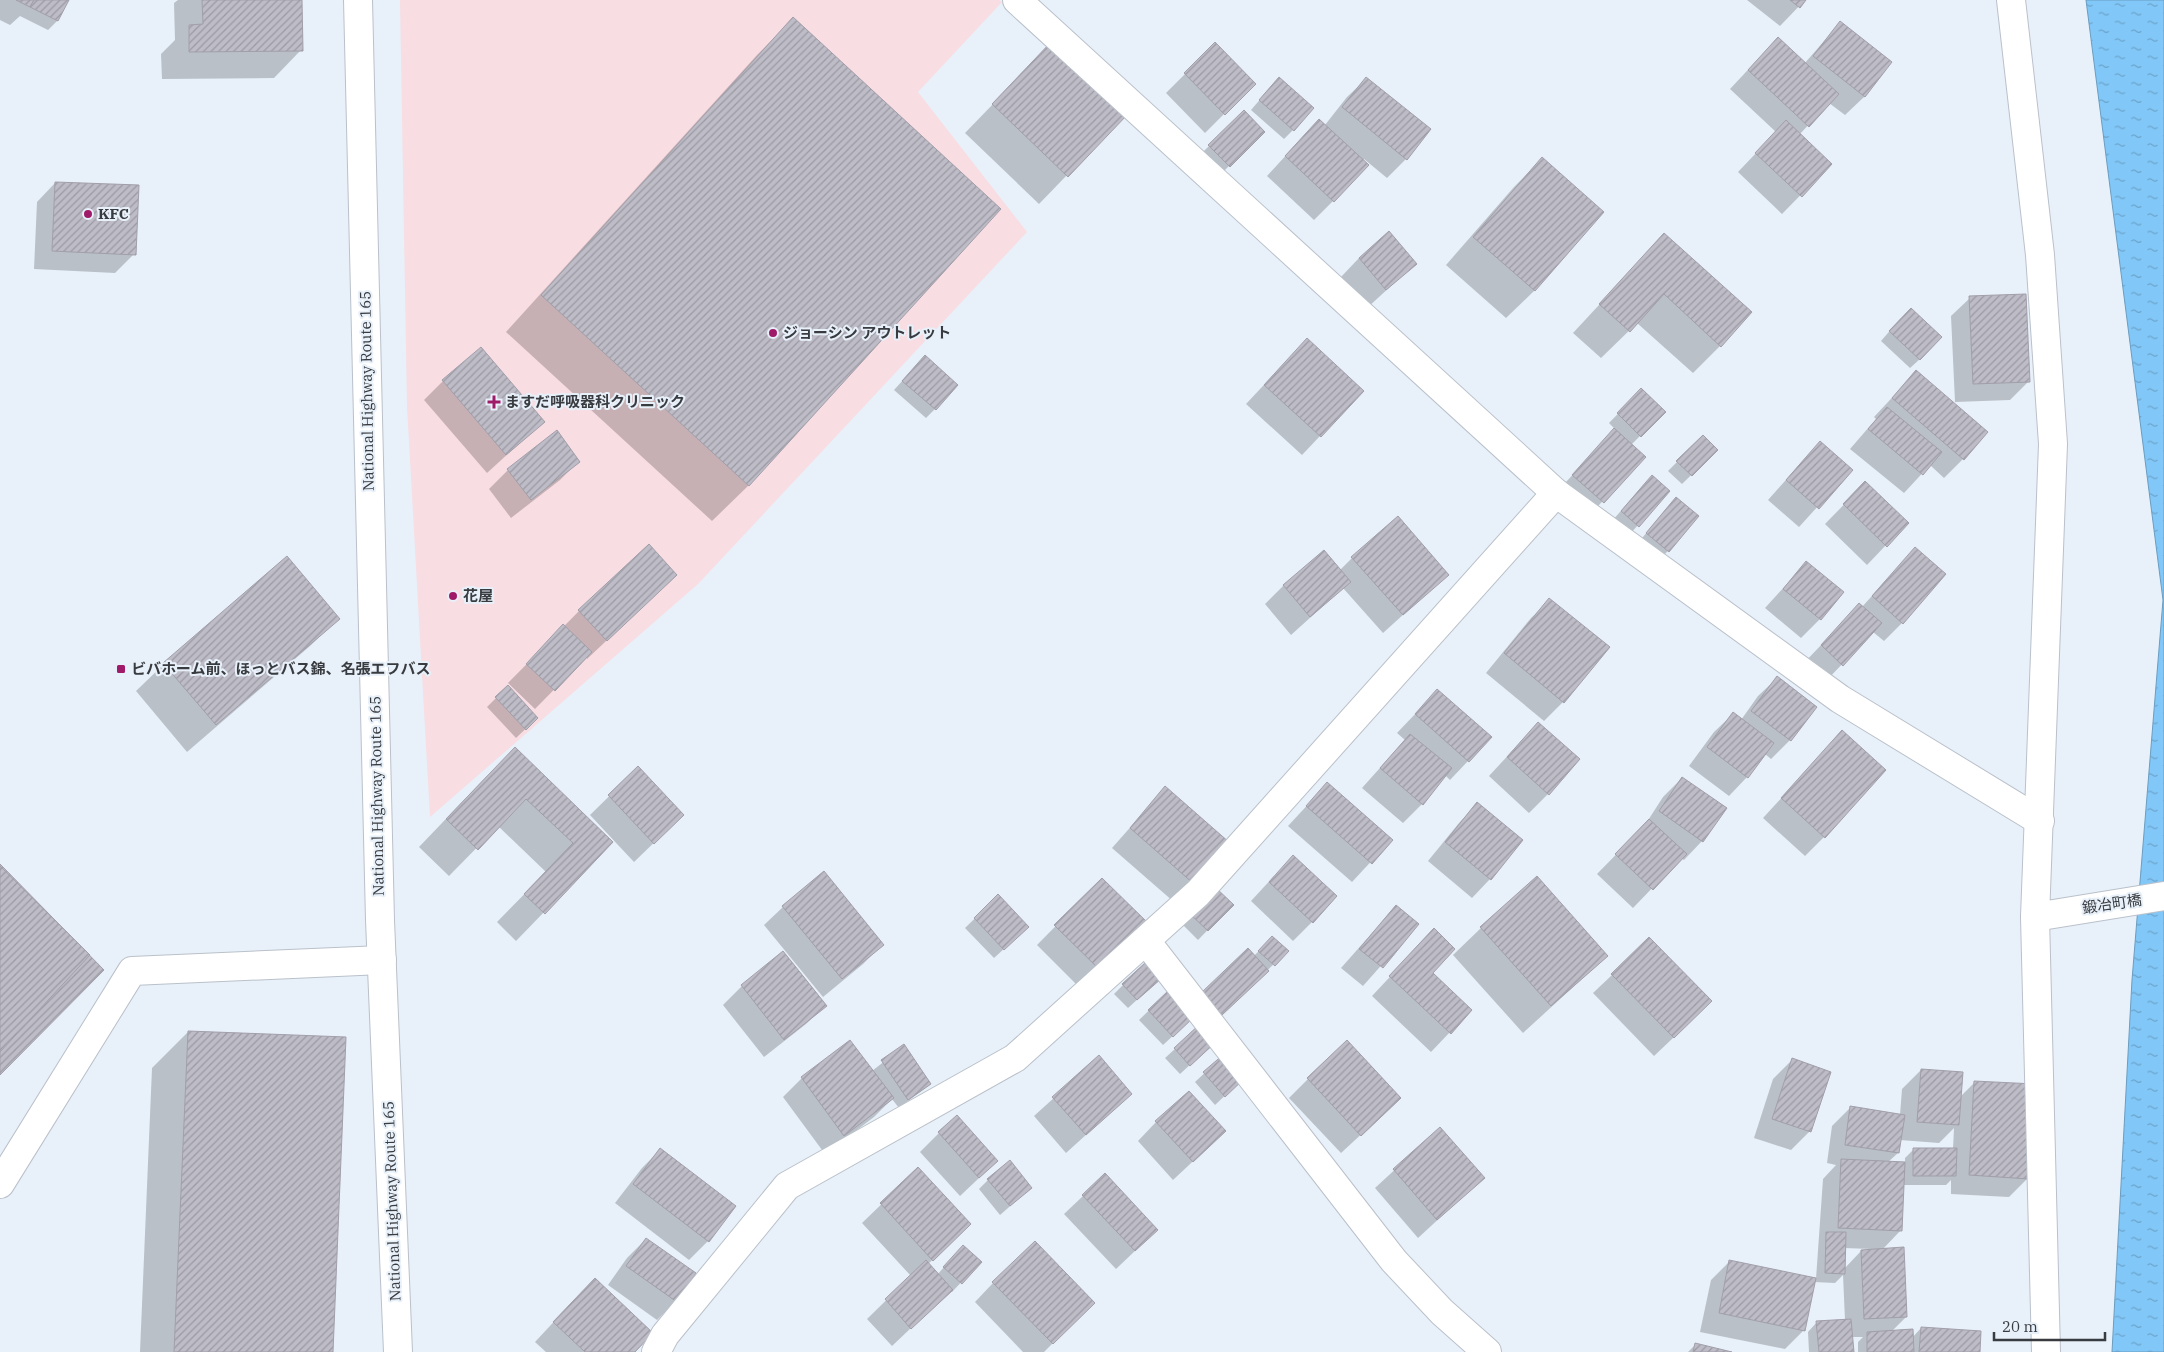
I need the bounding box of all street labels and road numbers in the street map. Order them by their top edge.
street label: National Highway Route 165 [355,291,378,491]
street label: National Highway Route 165 [365,696,388,896]
street label: 鍛冶町橋 [2081,890,2143,917]
street label: National Highway Route 165 [379,1101,404,1301]

